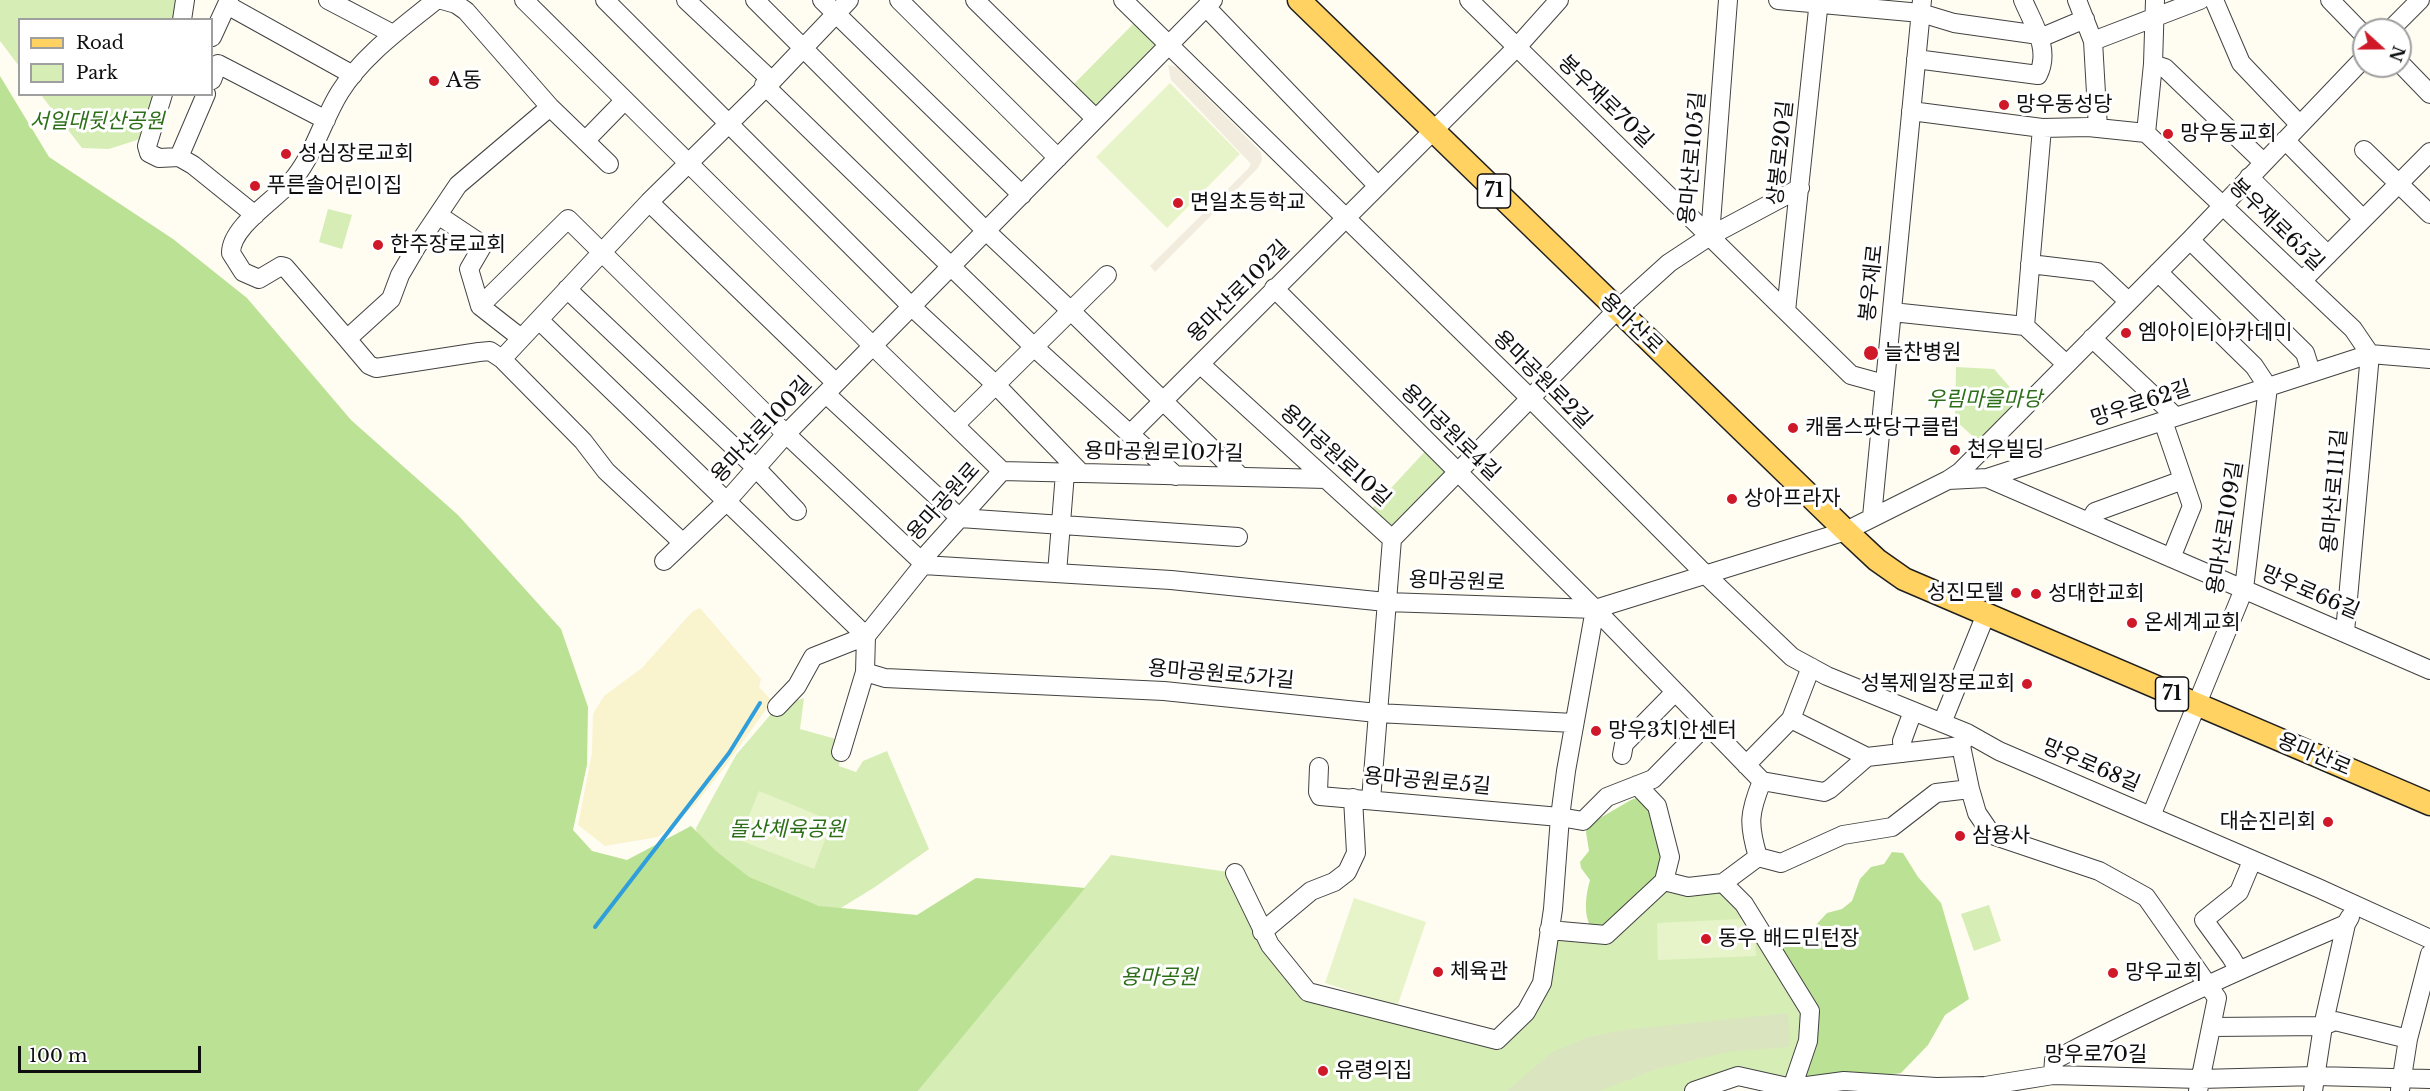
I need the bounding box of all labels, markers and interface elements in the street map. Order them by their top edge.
legend [18,18,213,96]
north arrow [2352,18,2412,78]
text: Road [76,32,124,54]
text: N [2385,43,2409,64]
street label: 봉우재로70길 [1552,51,1658,153]
text: Park [76,62,118,84]
place label: A동 [446,68,482,94]
marker: A동 [427,74,441,88]
street label: 용마산로105길 [1675,91,1711,225]
place label: 망우동성당 [2016,92,2113,118]
marker: 망우동성당 [1997,98,2011,112]
street label: 상봉로20길 [1763,99,1799,207]
park label: 서일대뒷산공원 [29,109,165,135]
place label: 망우동교회 [2180,121,2277,147]
marker: 망우동교회 [2161,127,2175,141]
place label: 성심장로교회 [298,141,414,167]
marker: 성심장로교회 [279,147,293,161]
place label: 푸른솔어린이집 [267,173,402,199]
road number: 71 [1478,174,1510,208]
street label: 봉우재로65길 [2223,174,2329,276]
marker: 푸른솔어린이집 [248,179,262,193]
place label: 면일초등학교 [1190,190,1306,216]
marker: 면일초등학교 [1171,196,1185,210]
place label: 한주장로교회 [390,232,506,258]
street label: 용마산로102길 [1183,236,1295,348]
marker: 한주장로교회 [371,238,385,252]
street label: 봉우재로 [1855,243,1889,323]
street label: 용마산로 [1594,288,1668,360]
place label: 엠아이티아카데미 [2138,320,2293,346]
street label: 용마공원로2길 [1488,326,1596,434]
marker: 엠아이티아카데미 [2119,326,2133,340]
place label: 늘찬병원 [1884,340,1961,366]
marker: 늘찬병원 [1862,344,1880,362]
street label: 용마산로100길 [706,372,818,488]
street label: 망우로62길 [2088,376,2194,432]
street label: 용마공원로4길 [1395,379,1505,487]
park label: 우림마을마당 [1926,387,2042,413]
street label: 용마공원로10길 [1274,400,1396,512]
place label: 캐롬스팟당구클럽 [1805,415,1960,441]
marker: 캐롬스팟당구클럽 [1786,421,1800,435]
street label: 용마산로111길 [2317,428,2353,554]
place label: 천우빌딩 [1967,437,2044,463]
street label: 용마공원로10가길 [1084,439,1244,467]
marker: 천우빌딩 [1948,443,1962,457]
street label: 용마공원로 [902,458,986,546]
street label: 용마산로109길 [2203,460,2249,596]
place label: 상아프라자 [1744,486,1841,512]
marker: 상아프라자 [1725,492,1739,506]
street label: 망우로66길 [2257,561,2363,625]
street label: 용마공원로 [1408,568,1506,596]
place label: 성진모텔 [1927,580,2004,606]
place label: 성대한교회 [2048,581,2145,607]
marker: 성진모텔 [2009,586,2023,600]
marker: 성대한교회 [2029,587,2043,601]
place label: 온세계교회 [2144,610,2241,636]
marker: 온세계교회 [2125,616,2139,630]
street label: 용마공원로5가길 [1147,656,1295,694]
place label: 성복제일장로교회 [1860,671,2015,697]
marker: 성복제일장로교회 [2020,677,2034,691]
road number: 71 [2156,677,2188,711]
place label: 망우3치안센터 [1608,718,1737,744]
marker: 망우3치안센터 [1589,724,1603,738]
street label: 용마산로 [2274,728,2354,782]
street label: 망우로68길 [2038,734,2144,798]
street label: 용마공원로5길 [1362,764,1492,800]
place label: 대순진리회 [2219,809,2316,835]
marker: 대순진리회 [2321,815,2335,829]
park label: 돌산체육공원 [729,817,845,843]
place label: 삼용사 [1972,823,2030,849]
marker: 삼용사 [1953,829,1967,843]
place label: 동우 배드민턴장 [1718,926,1859,952]
marker: 동우 배드민턴장 [1699,932,1713,946]
place label: 체육관 [1450,959,1508,985]
place label: 망우교회 [2125,960,2202,986]
park label: 용마공원 [1120,965,1198,991]
marker: 체육관 [1431,965,1445,979]
marker: 망우교회 [2106,966,2120,980]
scale bar [21,1034,204,1072]
street label: 망우로70길 [2045,1042,2147,1068]
text: 100 m [29,1045,87,1067]
place label: 유령의집 [1335,1058,1412,1084]
marker: 유령의집 [1316,1064,1330,1078]

